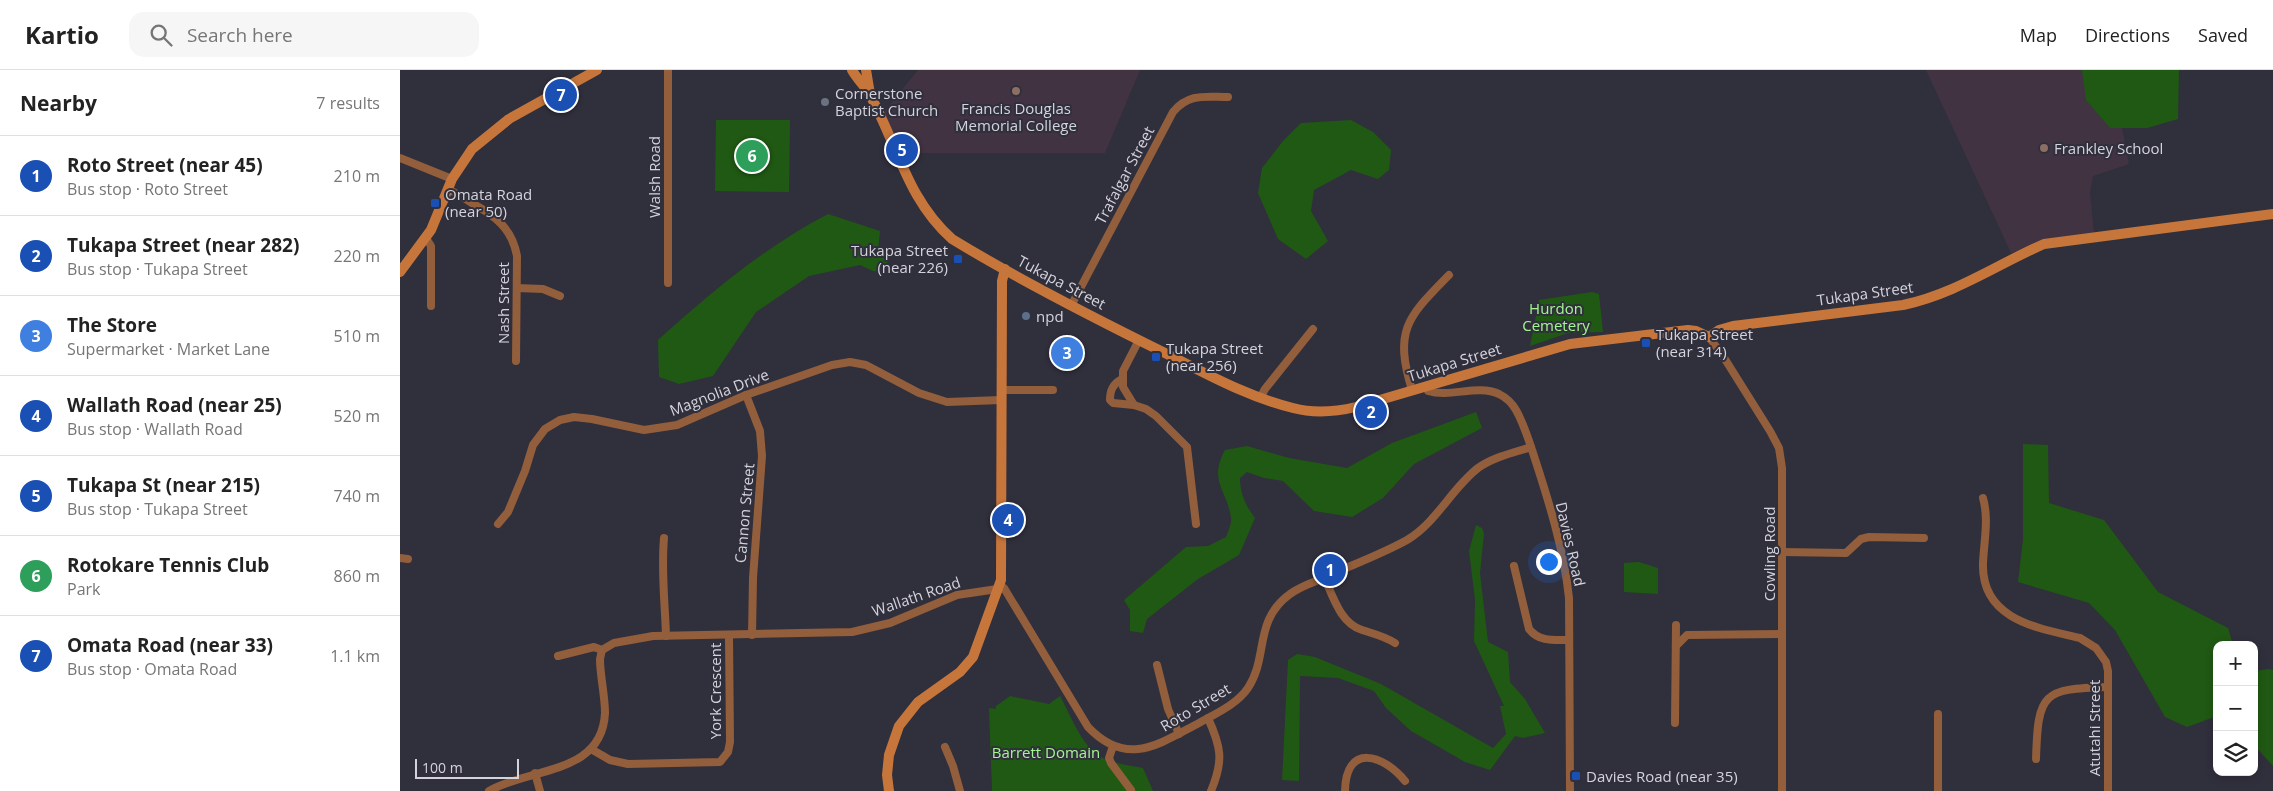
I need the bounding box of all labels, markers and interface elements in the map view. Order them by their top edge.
search box [129,12,479,57]
text: Kartio [25,18,99,51]
icon: search [147,21,175,49]
text: Search here [187,22,293,48]
text: Map [2020,23,2057,47]
text: Directions [2085,23,2170,47]
text: Saved [2198,23,2248,47]
pin: 7 [545,76,577,114]
place label: Cornerstone Baptist Church [835,83,938,120]
marker: Francis Douglas Memorial College [1010,85,1022,97]
text: Nearby [20,89,97,117]
text: 7 results [316,92,380,114]
marker: Cornerstone Baptist Church [819,96,831,108]
place label: Francis Douglas Memorial College [955,98,1077,135]
street label: Trafalgar Street [1090,122,1158,228]
pin: 5 [886,131,918,169]
street label: Walsh Road [644,136,664,218]
pin: 6 [736,137,768,175]
place label: Frankley School [2054,138,2163,158]
marker: Frankley School [2038,142,2050,154]
text: Roto Street (near 45) [67,152,263,178]
text: 1 [31,165,41,187]
text: 210 m [334,165,380,187]
text: Bus stop · Roto Street [67,178,228,200]
place label: Omata Road (near 50) [445,184,532,221]
marker: Omata Road (near 50) [429,197,441,209]
text: Tukapa Street (near 282) [67,232,299,258]
place label: Tukapa Street (near 226) [851,240,948,277]
text: 2 [31,245,41,267]
text: 220 m [334,245,380,267]
street label: Tukapa Street [1014,250,1110,314]
marker: Tukapa Street (near 226) [952,253,964,265]
text: Bus stop · Tukapa Street [67,258,248,280]
street label: Nash Street [493,262,513,344]
street label: Tukapa Street [1816,276,1914,310]
park label: Hurdon Cemetery [1522,298,1590,335]
place label: npd [1036,306,1064,326]
marker: npd [1020,310,1032,322]
text: The Store [67,312,157,338]
place label: Tukapa Street (near 314) [1656,324,1753,361]
text: 3 [31,325,41,347]
text: 510 m [334,325,380,347]
pin: 3 [1051,334,1083,372]
marker: Tukapa Street (near 314) [1640,337,1652,349]
text: Supermarket · Market Lane [67,338,270,360]
place label: Tukapa Street (near 256) [1166,338,1263,375]
street label: Tukapa Street [1405,338,1503,386]
marker: Tukapa Street (near 256) [1150,351,1162,363]
street label: Magnolia Drive [667,364,771,420]
text: Wallath Road (near 25) [67,392,282,418]
pin: 2 [1355,393,1387,431]
text: 4 [31,405,41,427]
text: 520 m [334,405,380,427]
text: Bus stop · Wallath Road [67,418,243,440]
street label: Cannon Street [730,462,758,564]
text: Tukapa St (near 215) [67,472,260,498]
text: 5 [31,485,41,507]
text: 740 m [334,485,380,507]
text: Bus stop · Tukapa Street [67,498,248,520]
street label: Davies Road [1552,500,1590,588]
pin: 4 [992,501,1024,539]
street label: Cowling Road [1759,507,1779,601]
your location [1536,549,1562,575]
pin: 1 [1314,551,1346,589]
text: Rotokare Tennis Club [67,552,269,578]
text: 6 [31,565,41,587]
text: 860 m [334,565,380,587]
street label: Wallath Road [869,572,963,620]
text: Park [67,578,100,600]
text: Omata Road (near 33) [67,632,273,658]
map controls [2213,641,2258,776]
button: + [2213,641,2258,686]
street label: York Crescent [705,643,725,739]
text: 7 [31,645,41,667]
text: 1.1 km [330,645,380,667]
text: Bus stop · Omata Road [67,658,237,680]
street label: Roto Street [1156,678,1234,736]
street label: Atutahi Street [2084,680,2104,776]
button: − [2213,686,2258,731]
button: layers [2213,731,2258,776]
park label: Barrett Domain [992,742,1100,762]
scale bar [415,756,519,779]
text: 100 m [422,758,463,777]
place label: Davies Road (near 35) [1586,766,1738,786]
marker: Davies Road (near 35) [1570,770,1582,782]

